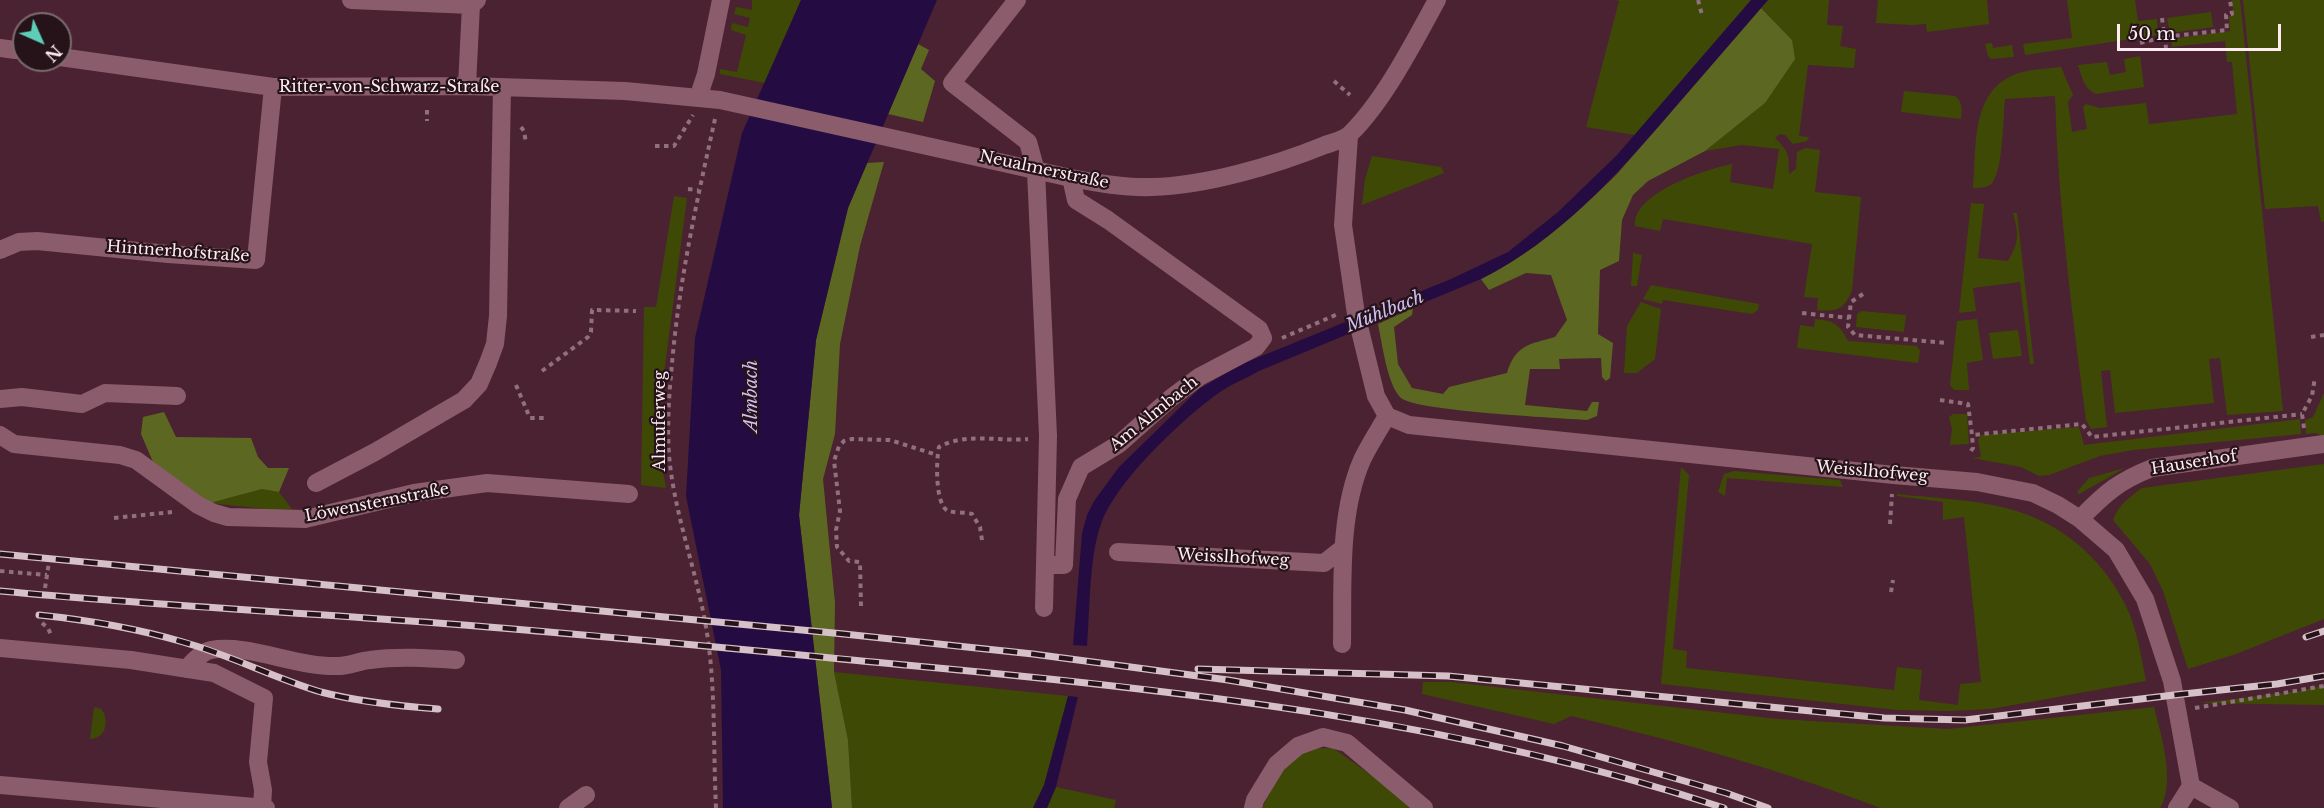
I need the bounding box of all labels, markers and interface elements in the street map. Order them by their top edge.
north arrow [12,12,72,72]
scale bar [2120,12,2284,50]
text: 50 m [2128,23,2176,45]
text: N [41,41,66,66]
street label: Ritter-von-Schwarz-Straße [279,77,499,97]
street label: Neualmerstraße [978,147,1110,193]
street label: Hintnerhofstraße [106,237,250,267]
water label: Mühlbach [1343,287,1427,337]
water label: Almbach [741,360,763,432]
street label: Almuferweg [650,371,670,471]
street label: Am Almbach [1106,373,1202,455]
street label: Hauserhof [2150,447,2238,479]
street label: Weisslhofweg [1815,458,1929,486]
street label: Löwensternstraße [303,480,451,526]
street label: Weisslhofweg [1177,545,1289,571]

